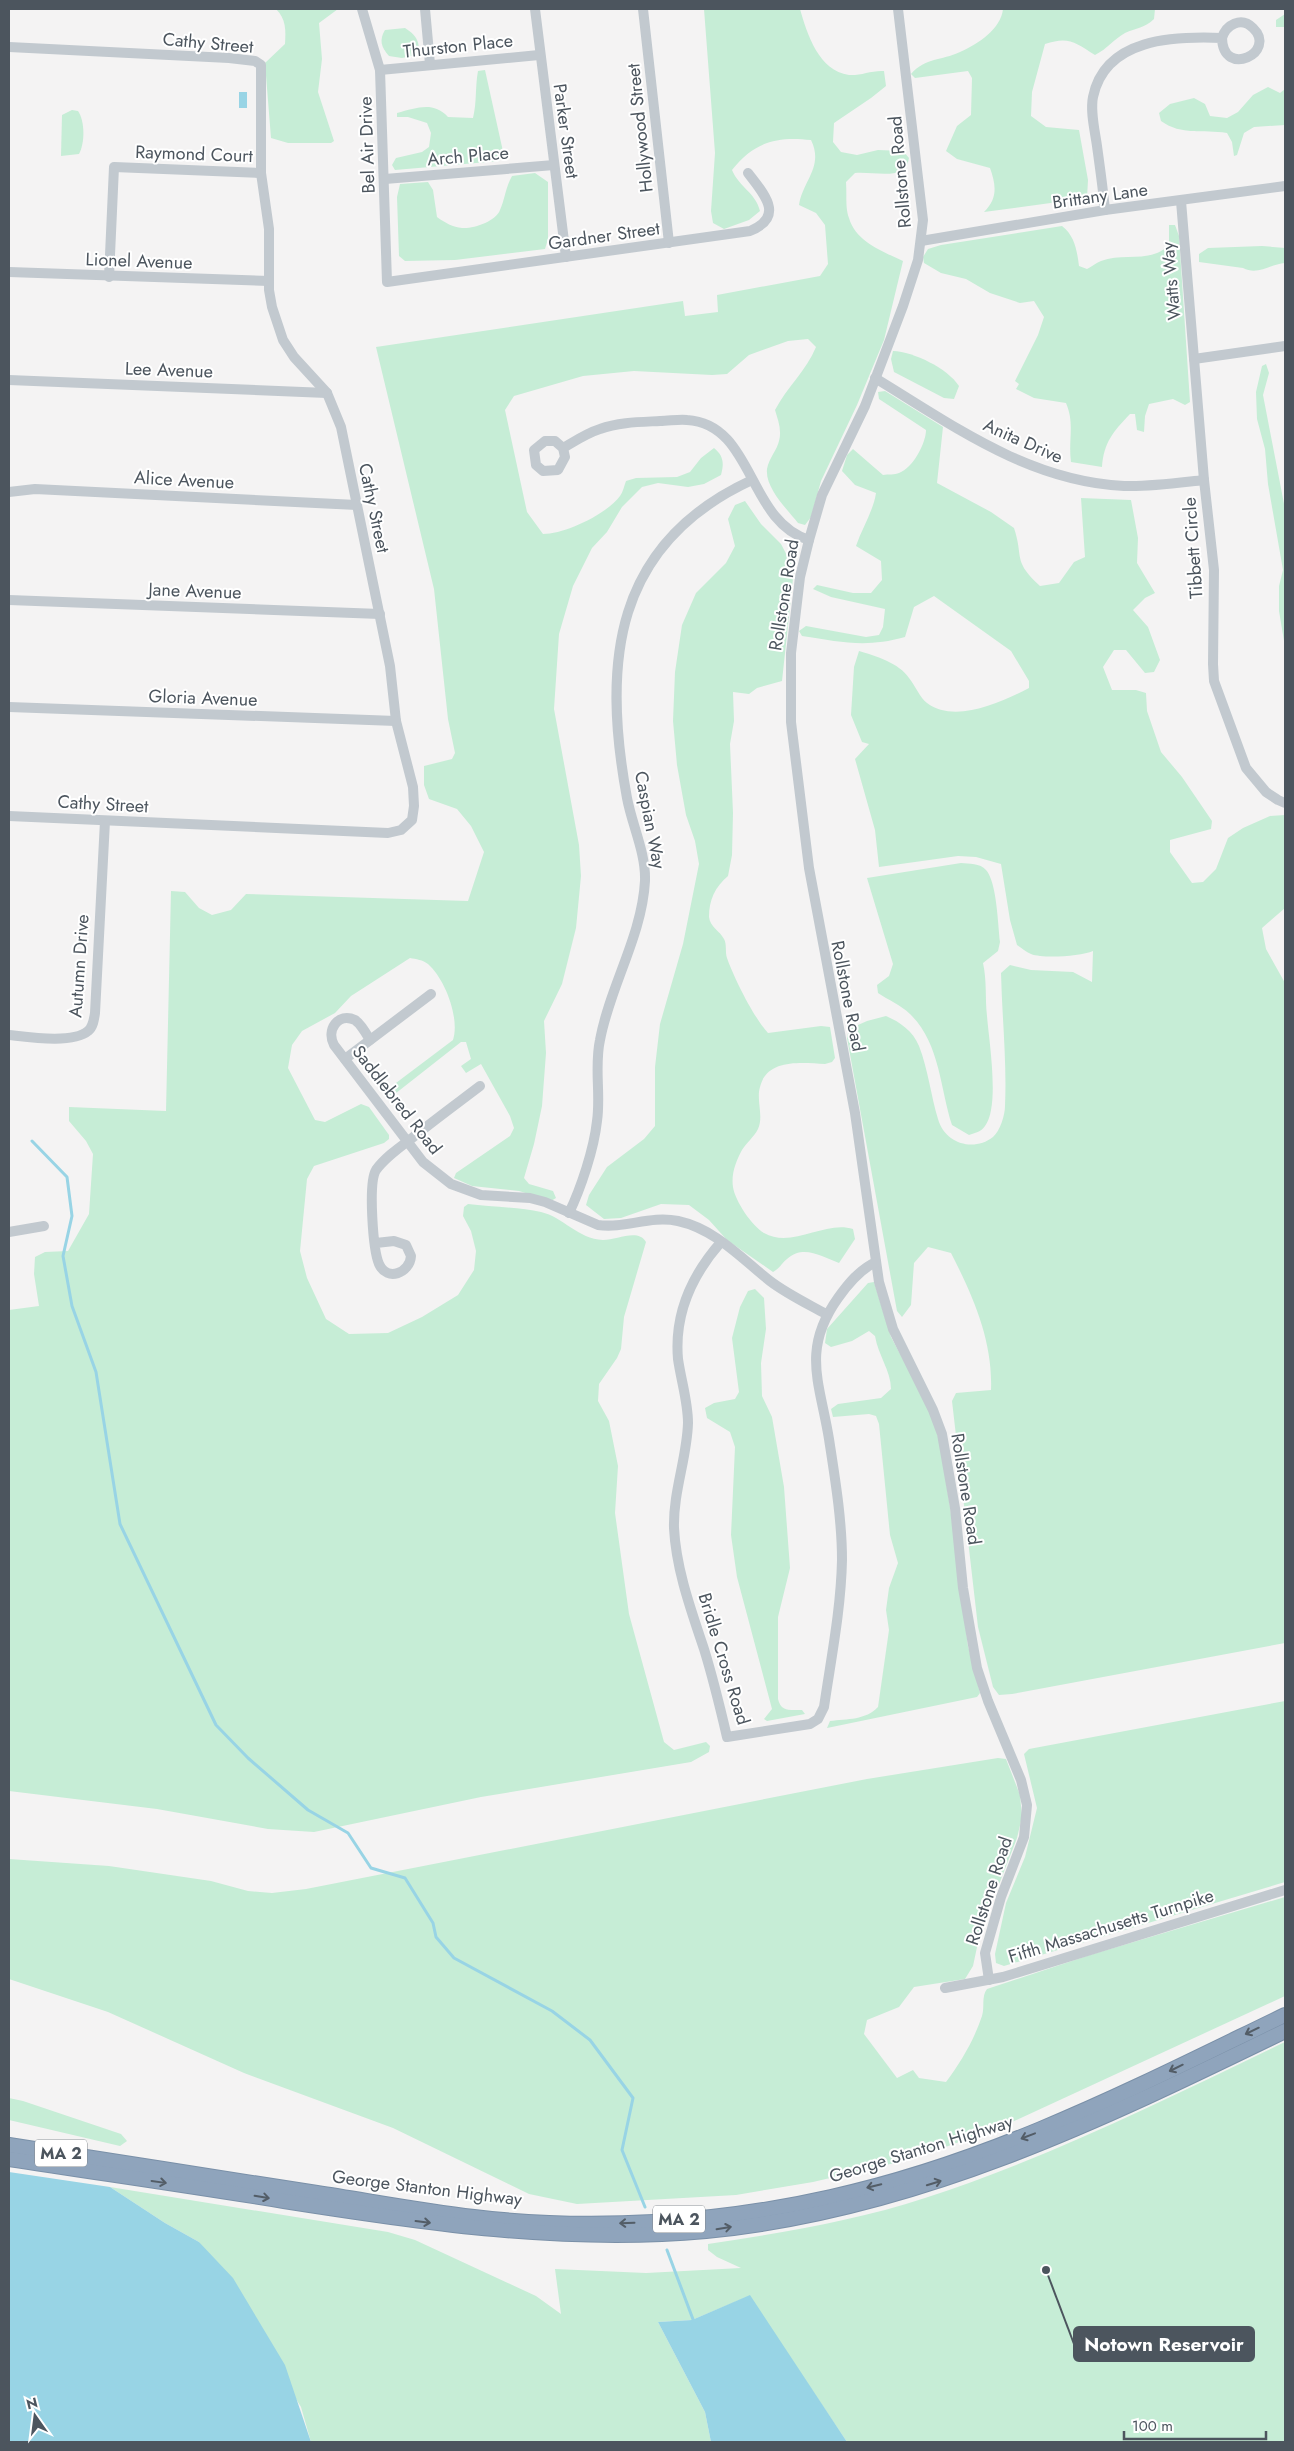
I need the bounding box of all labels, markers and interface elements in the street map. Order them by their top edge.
street label: Cathy Street [162,26,255,60]
street label: Thurston Place [402,27,514,65]
street label: Hollywood Street [620,61,660,194]
street label: Parker Street [546,82,586,181]
street label: Bel Air Drive [352,96,382,194]
street label: Rollstone Road [882,115,918,229]
street label: Raymond Court [135,139,254,169]
street label: Arch Place [426,139,510,173]
street label: Brittany Lane [1050,176,1150,216]
street label: Gardner Street [547,215,662,257]
street label: Watts Way [1155,241,1187,321]
street label: Lionel Avenue [85,246,193,276]
street label: Lee Avenue [125,355,213,385]
street label: Anita Drive [979,412,1067,470]
street label: Cathy Street [352,461,396,556]
street label: Alice Avenue [133,464,235,496]
street label: Tibbett Circle [1176,496,1210,600]
street label: Rollstone Road [762,537,806,653]
street label: Jane Avenue [146,576,242,606]
street label: Gloria Avenue [148,683,258,713]
street label: Caspian Way [628,769,672,871]
street label: Cathy Street [57,789,150,819]
street label: Autumn Drive [62,913,96,1019]
street label: Rollstone Road [825,938,871,1054]
street label: Saddlebred Road [346,1040,448,1160]
street label: Rollstone Road [944,1431,988,1547]
street label: Bridle Cross Road [692,1590,756,1728]
street label: Rollstone Road [959,1833,1019,1949]
street label: Fifth Massachusetts Turnpike [1005,1882,1217,1970]
one-way arrow [1245,2027,1260,2036]
one-way arrow [1169,2064,1184,2074]
street label: George Stanton Highway [826,2109,1016,2189]
one-way arrow [1021,2132,1036,2141]
road number: MA 2 [35,2140,87,2166]
street label: George Stanton Highway [331,2163,523,2213]
one-way arrow [150,2177,166,2187]
one-way arrow [926,2178,942,2187]
one-way arrow [866,2182,882,2192]
one-way arrow [254,2193,270,2203]
road number: MA 2 [653,2206,705,2232]
one-way arrow [414,2217,430,2227]
one-way arrow [619,2218,635,2227]
one-way arrow [716,2223,732,2233]
callout: Notown Reservoir [1074,2327,1254,2361]
text: Notown Reservoir [1084,2331,1244,2358]
north arrow [10,2391,60,2441]
text: N [24,2392,40,2414]
scale bar [1124,2408,1266,2440]
text: 100 m [1132,2415,1173,2437]

